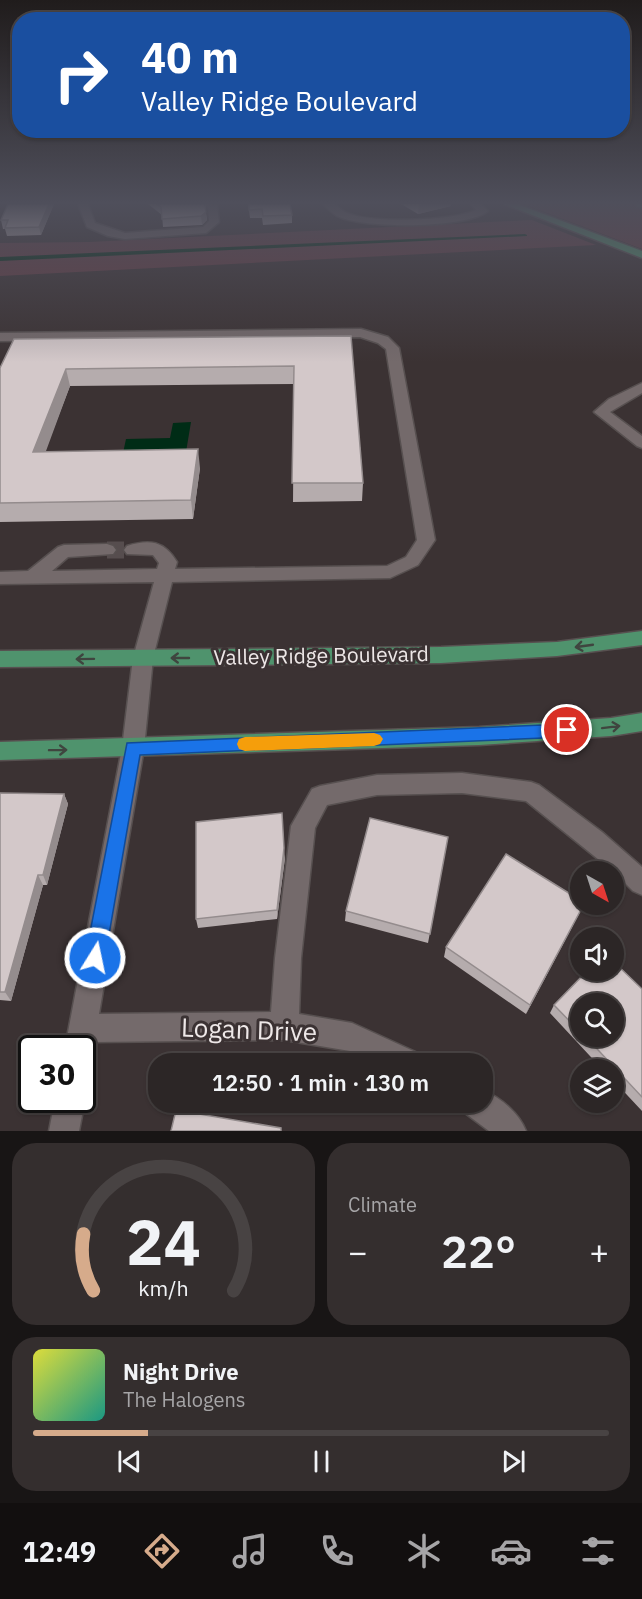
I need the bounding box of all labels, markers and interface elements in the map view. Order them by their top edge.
text: 40 m [141,30,239,85]
icon: right [42,36,120,114]
text: Valley Ridge Boulevard [141,83,418,118]
street label: Valley Ridge Boulevard [213,639,429,671]
one-way arrow [575,640,594,651]
one-way arrow [171,652,191,664]
one-way arrow [75,653,95,664]
pin [541,704,592,755]
icon: arrive [550,713,583,746]
one-way arrow [601,721,621,732]
one-way arrow [48,744,68,755]
north arrow [570,861,624,915]
map controls [570,861,624,1113]
position arrow [63,926,127,990]
button: sound [570,927,624,981]
button: search [570,993,624,1047]
street label: Logan Drive [180,1010,318,1048]
speed limit sign: 30 [18,1035,96,1113]
button: layers [570,1059,624,1113]
text: 12:50 · 1 min · 130 m [212,1068,429,1097]
text: Climate [348,1191,417,1218]
text: 24 [126,1201,201,1282]
text: 22° [441,1222,516,1280]
text: − [348,1230,368,1273]
text: + [589,1230,609,1273]
text: km/h [138,1274,189,1302]
text: Night Drive [123,1357,239,1386]
text: The Halogens [123,1386,245,1413]
icon: previous [113,1445,146,1478]
icon: pause [305,1445,338,1478]
icon: next [497,1445,530,1478]
icon: directions [141,1530,183,1572]
icon: music [229,1530,271,1572]
icon: phone [316,1530,358,1572]
icon: climate [403,1530,445,1572]
icon: car [490,1530,532,1572]
icon: filters [577,1530,619,1572]
text: 12:49 [23,1534,96,1569]

